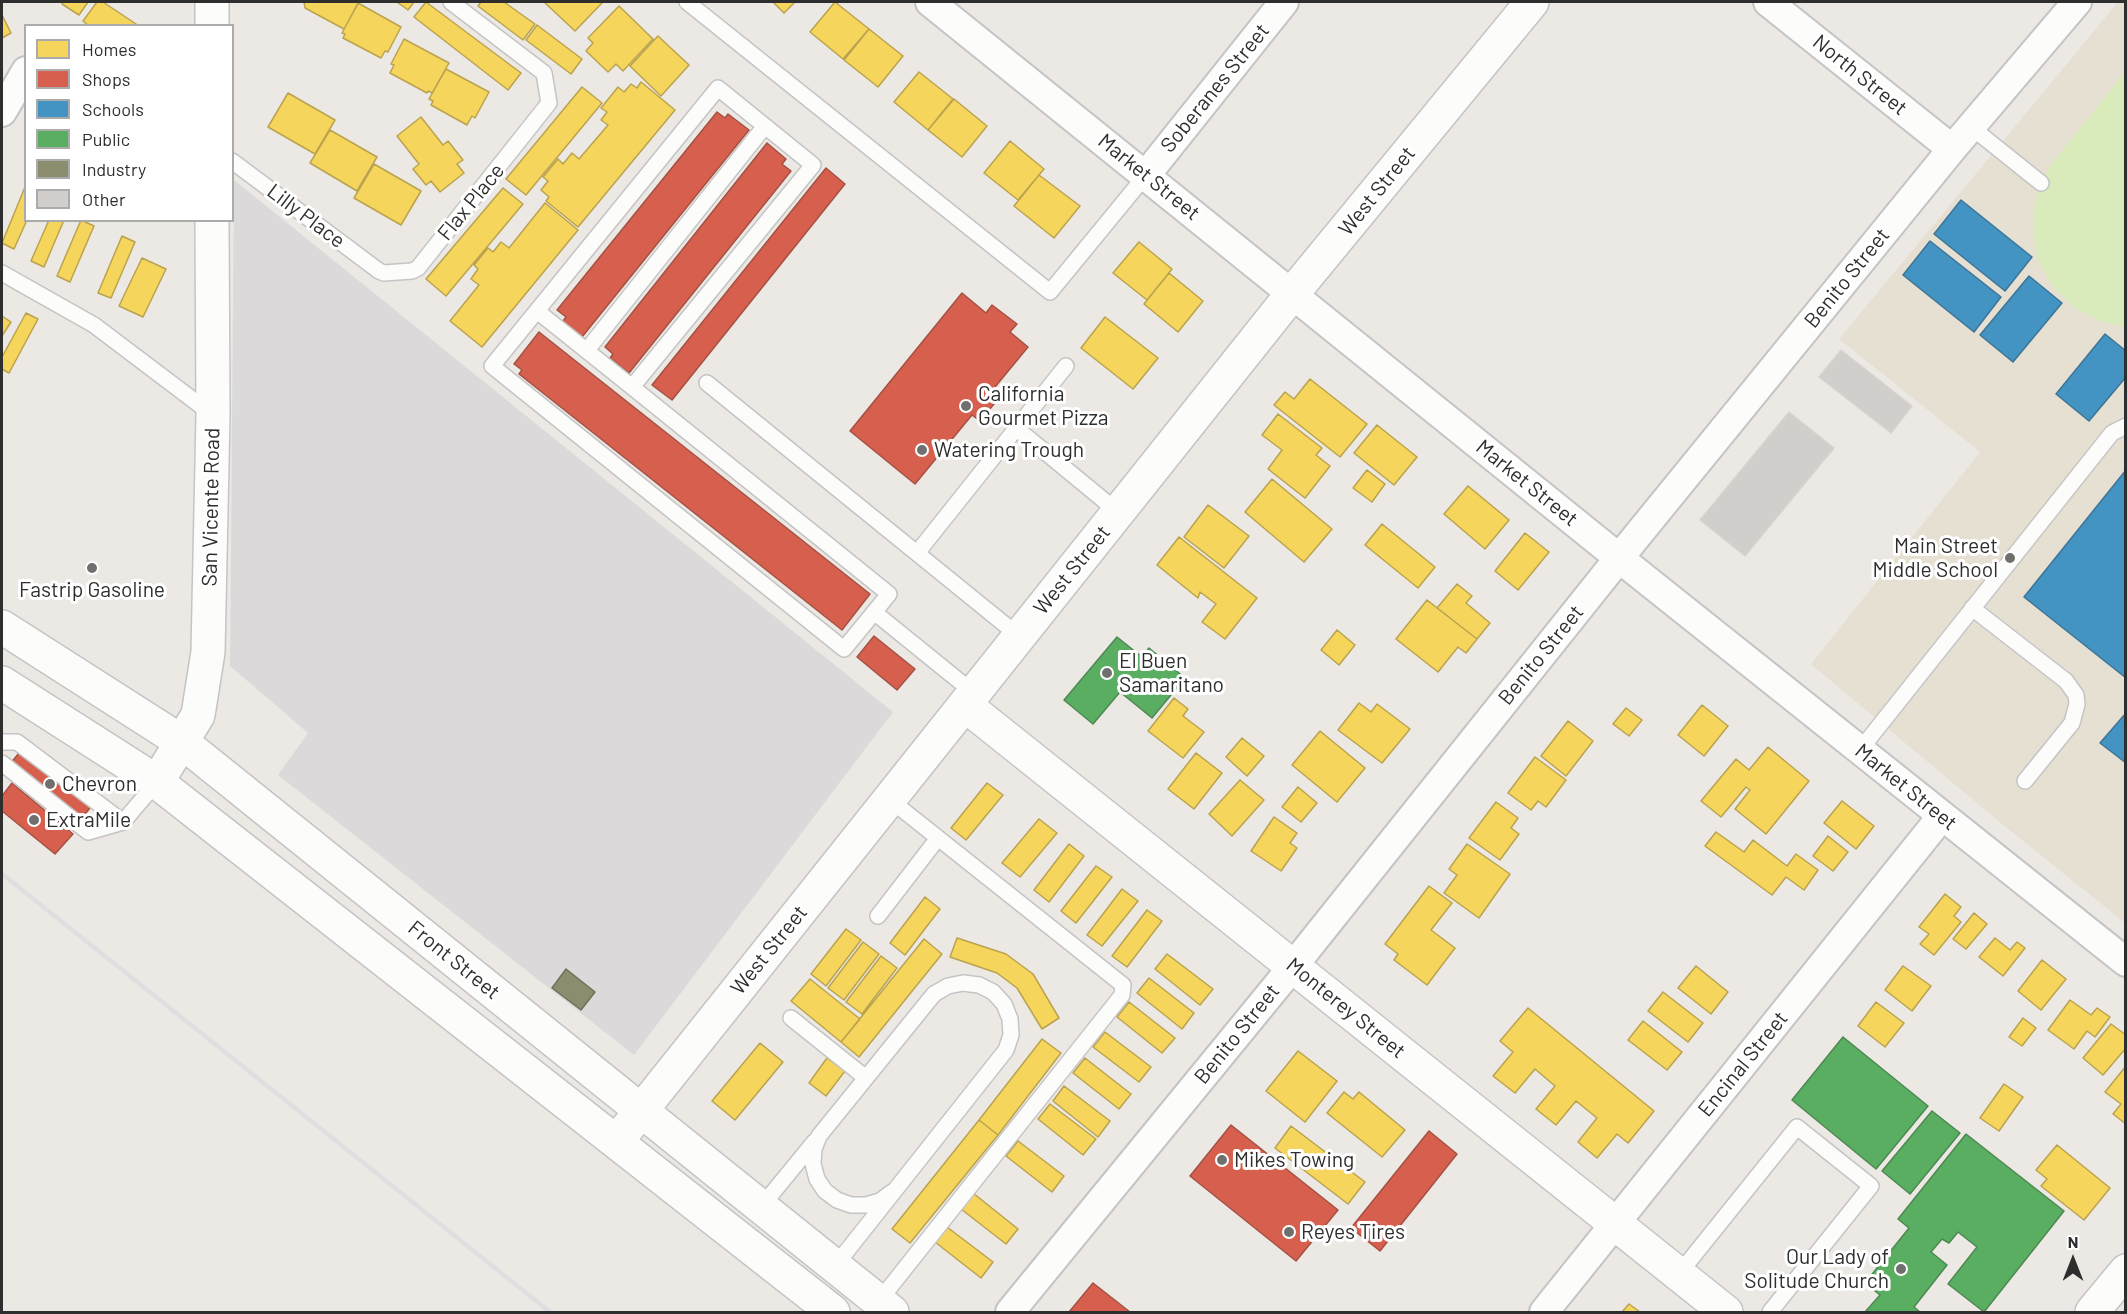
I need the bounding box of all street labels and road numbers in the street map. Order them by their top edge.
street label: Soberanes Street [1155,19,1275,157]
street label: North Street [1808,29,1912,121]
street label: Market Street [1093,128,1205,226]
street label: West Street [1333,141,1421,241]
street label: Flax Place [432,158,510,246]
street label: Lilly Place [262,179,350,253]
street label: Benito Street [1799,223,1895,333]
street label: San Vicente Road [197,427,225,587]
street label: Market Street [1471,434,1583,532]
street label: West Street [1028,520,1116,620]
street label: Benito Street [1493,600,1589,710]
street label: Market Street [1850,738,1962,836]
street label: West Street [725,900,813,1000]
street label: Front Street [403,915,505,1005]
street label: Monterey Street [1281,952,1411,1064]
street label: Benito Street [1189,979,1285,1089]
street label: Encinal Street [1693,1006,1793,1122]

